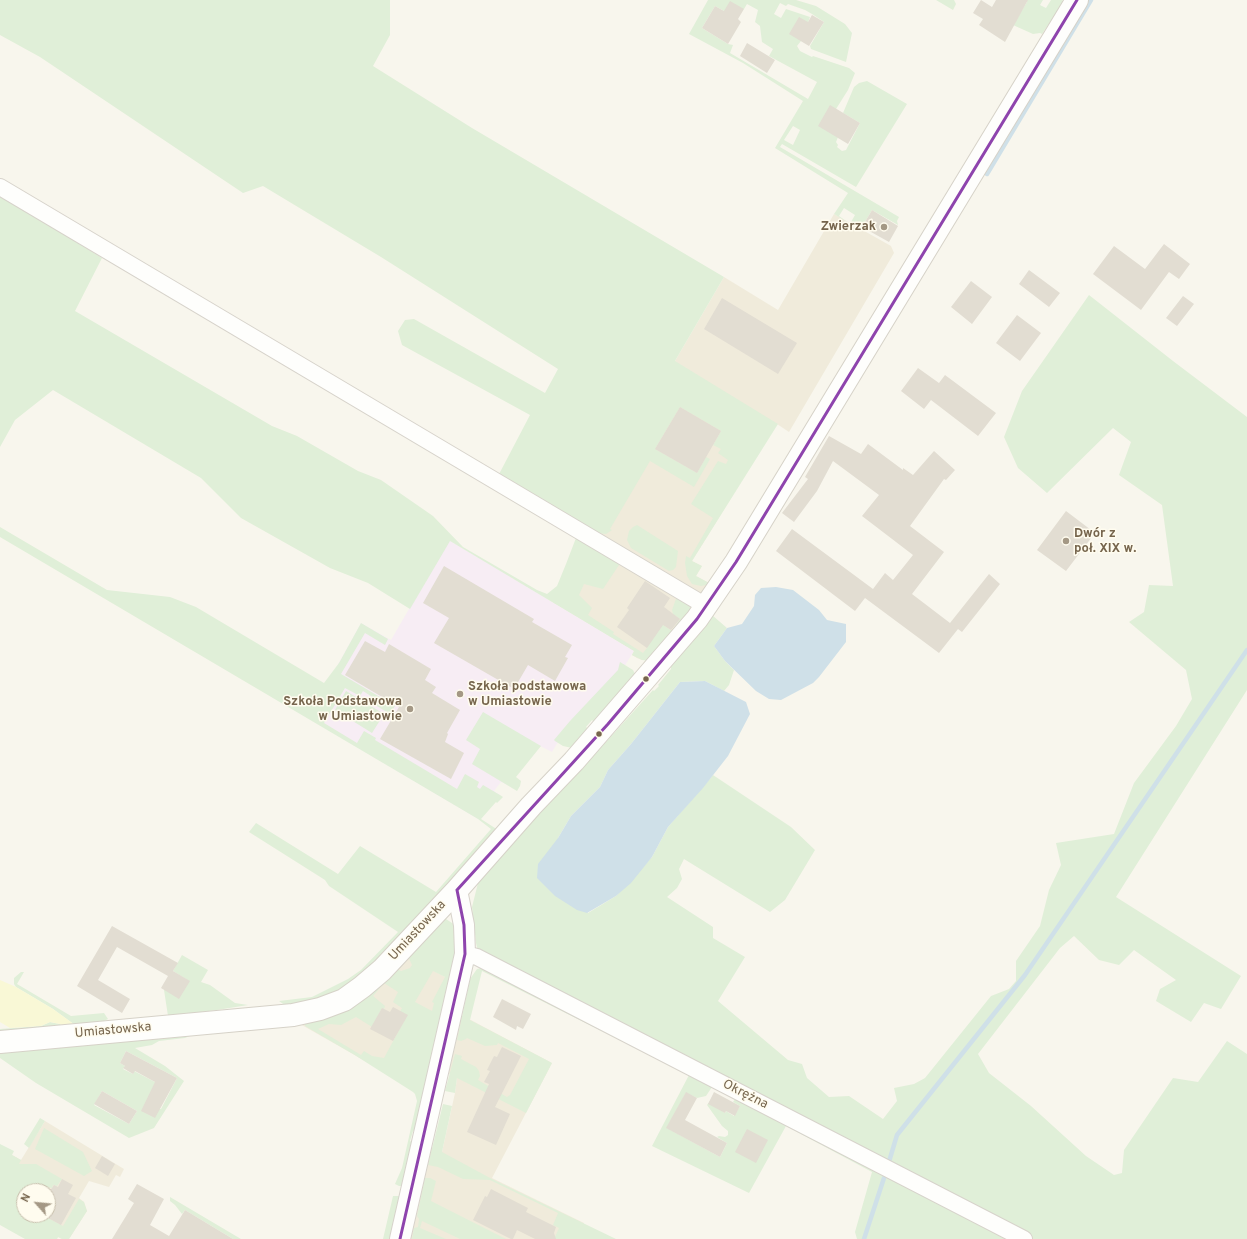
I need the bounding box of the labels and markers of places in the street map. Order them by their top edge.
place label: Zwierzak [821,219,876,235]
marker: Zwierzak [879,222,889,232]
place label: Dwór z poł. XIX w. [1074,526,1137,557]
marker: Dwór z poł. XIX w. [1061,536,1071,546]
unlabelled marker [641,674,651,684]
place label: Szkoła podstawowa w Umiastowie [468,679,586,710]
marker: Szkoła podstawowa w Umiastowie [455,689,465,699]
place label: Szkoła Podstawowa w Umiastowie [283,694,402,725]
marker: Szkoła Podstawowa w Umiastowie [405,704,415,714]
unlabelled marker [594,729,604,739]

